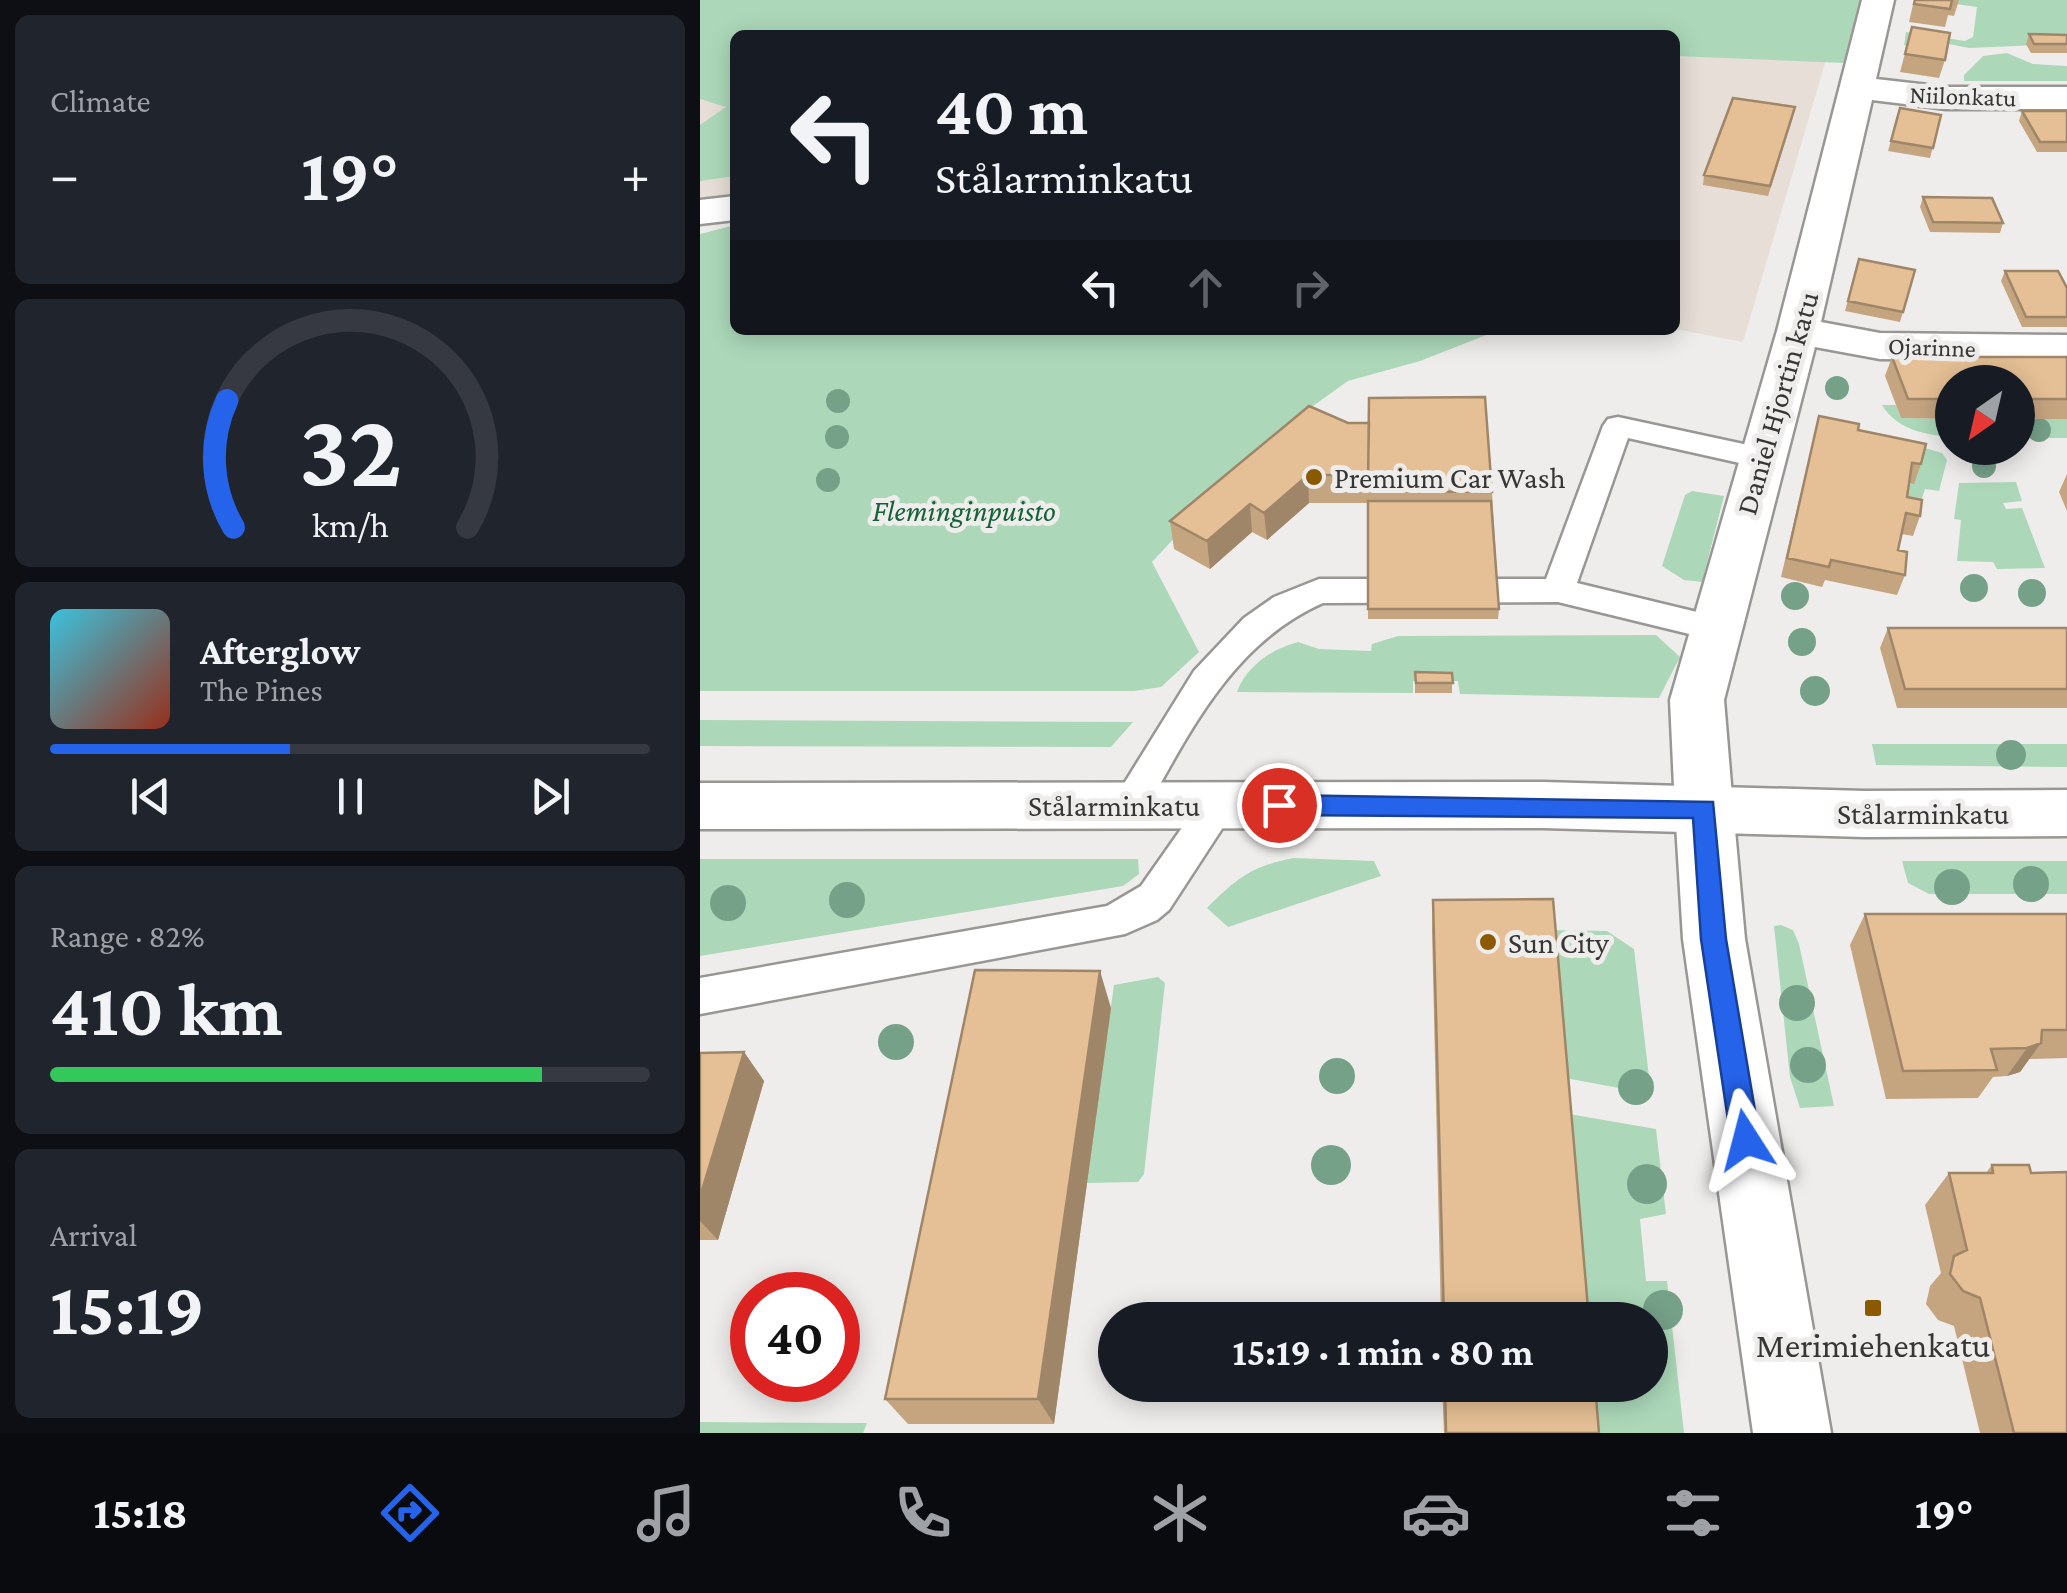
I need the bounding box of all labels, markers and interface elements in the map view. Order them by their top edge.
icon: left [770,70,900,200]
text: 40 m [935,71,1088,149]
street label: Niilonkatu [1909,81,2017,111]
text: Climate [50,83,151,119]
text: 19° [301,133,399,216]
text: − [50,144,79,205]
text: + [621,144,650,205]
text: Stålarminkatu [935,153,1193,203]
icon: left [1073,260,1128,315]
icon: ahead [1178,260,1233,315]
icon: right [1283,260,1338,315]
street label: Daniel Hjortin katu [1729,288,1826,519]
street label: Ojarinne [1888,332,1976,363]
north arrow [1935,365,2035,465]
map controls [1935,365,2035,465]
text: 32 [299,392,401,507]
place label: Premium Car Wash [1334,461,1566,494]
marker: Premium Car Wash [1303,466,1325,488]
park label: Fleminginpuisto [872,494,1056,528]
text: km/h [311,505,389,545]
text: Afterglow [200,630,360,672]
text: The Pines [200,672,323,708]
pin [1237,763,1322,848]
icon: previous [123,769,178,824]
icon: pause [323,769,378,824]
icon: next [523,769,578,824]
icon: arrive [1252,778,1307,833]
street label: Stålarminkatu [1028,789,1200,822]
street label: Stålarminkatu [1837,797,2009,830]
text: Range · 82% [50,918,205,954]
place label: Sun City [1508,926,1609,960]
marker: Sun City [1477,931,1499,953]
text: 410 km [50,968,283,1051]
position arrow [1694,1088,1798,1192]
text: Arrival [50,1217,137,1253]
text: 15:19 [50,1267,205,1350]
speed limit sign: 40 [730,1272,860,1402]
marker: Merimiehenkatu [1862,1297,1884,1319]
place label: Merimiehenkatu [1756,1326,1990,1365]
text: 15:19 · 1 min · 80 m [1233,1331,1533,1373]
icon: directions [375,1478,445,1548]
icon: music [631,1478,701,1548]
icon: phone [888,1478,958,1548]
icon: climate [1145,1478,1215,1548]
icon: car [1401,1478,1471,1548]
icon: filters [1658,1478,1728,1548]
text: 15:18 [93,1488,188,1538]
text: 19° [1915,1488,1974,1538]

